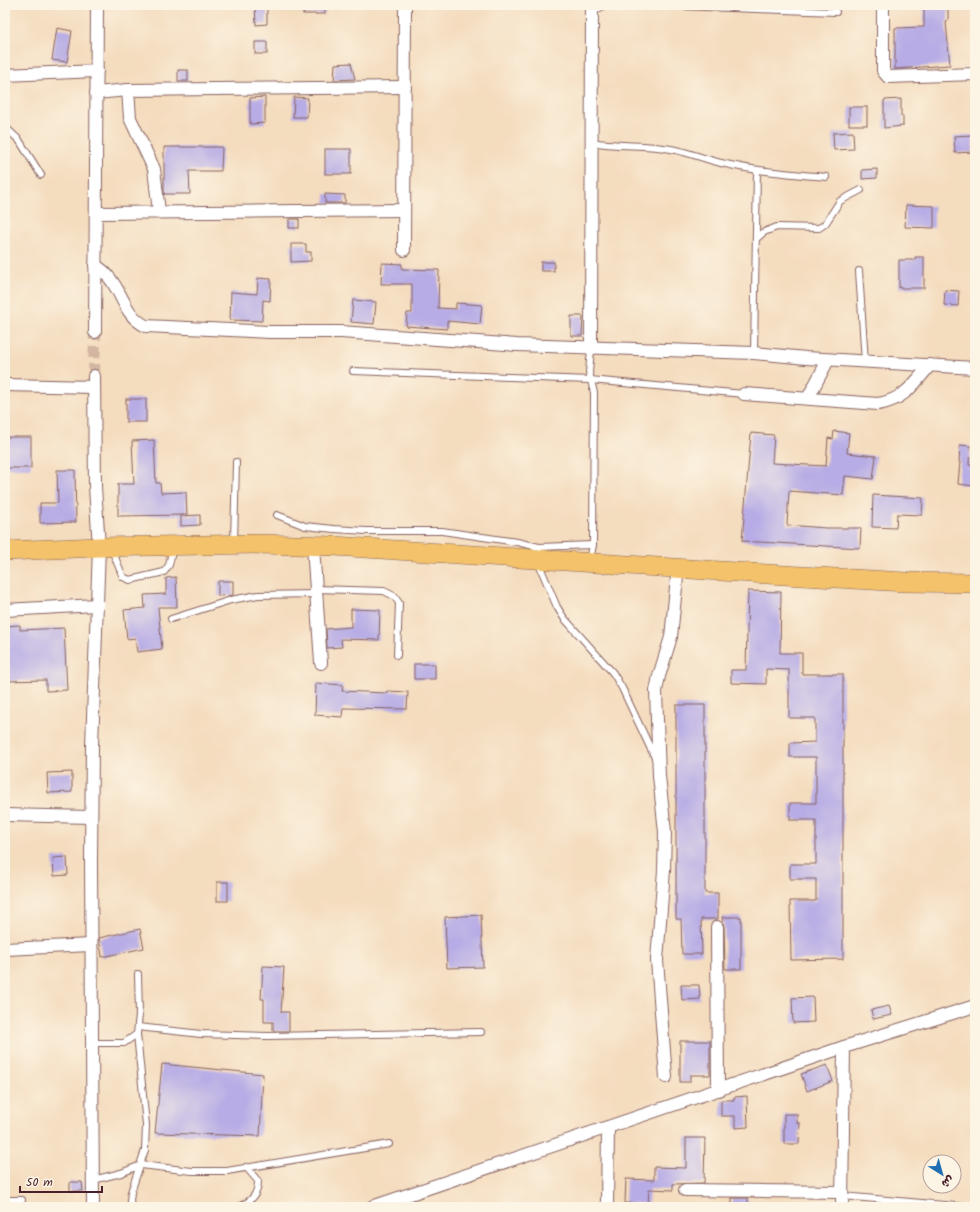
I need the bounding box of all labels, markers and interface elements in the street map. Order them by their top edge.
north arrow [922,1154,962,1194]
scale bar [20,1168,102,1194]
text: ش [937,1170,958,1192]
text: 50 m [26,1173,53,1192]

